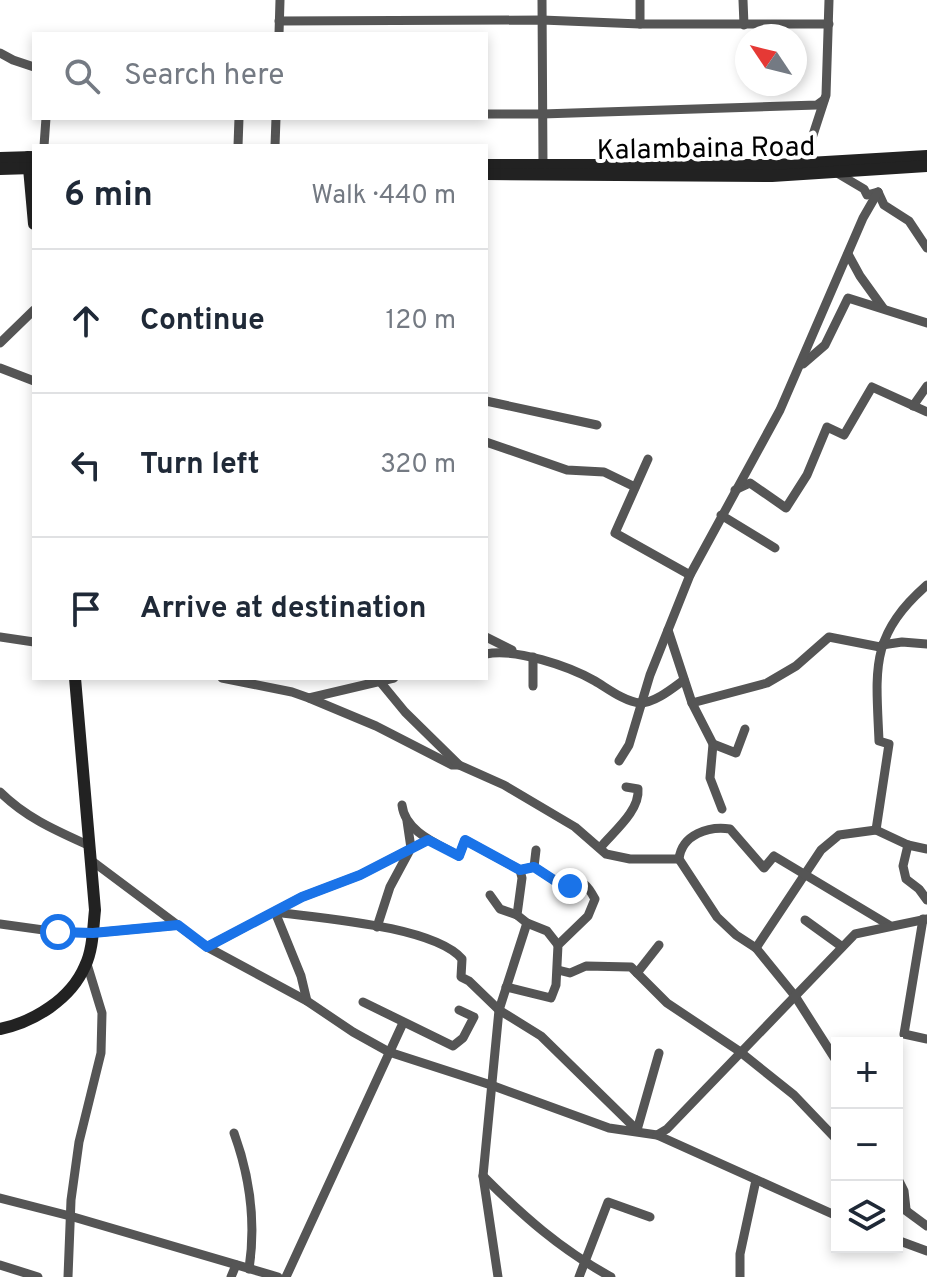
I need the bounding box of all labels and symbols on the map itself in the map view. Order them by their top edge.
north arrow [735,24,807,96]
street label: Kalambaina Road [596,130,816,170]
route end [552,868,588,904]
route start [40,914,76,950]

